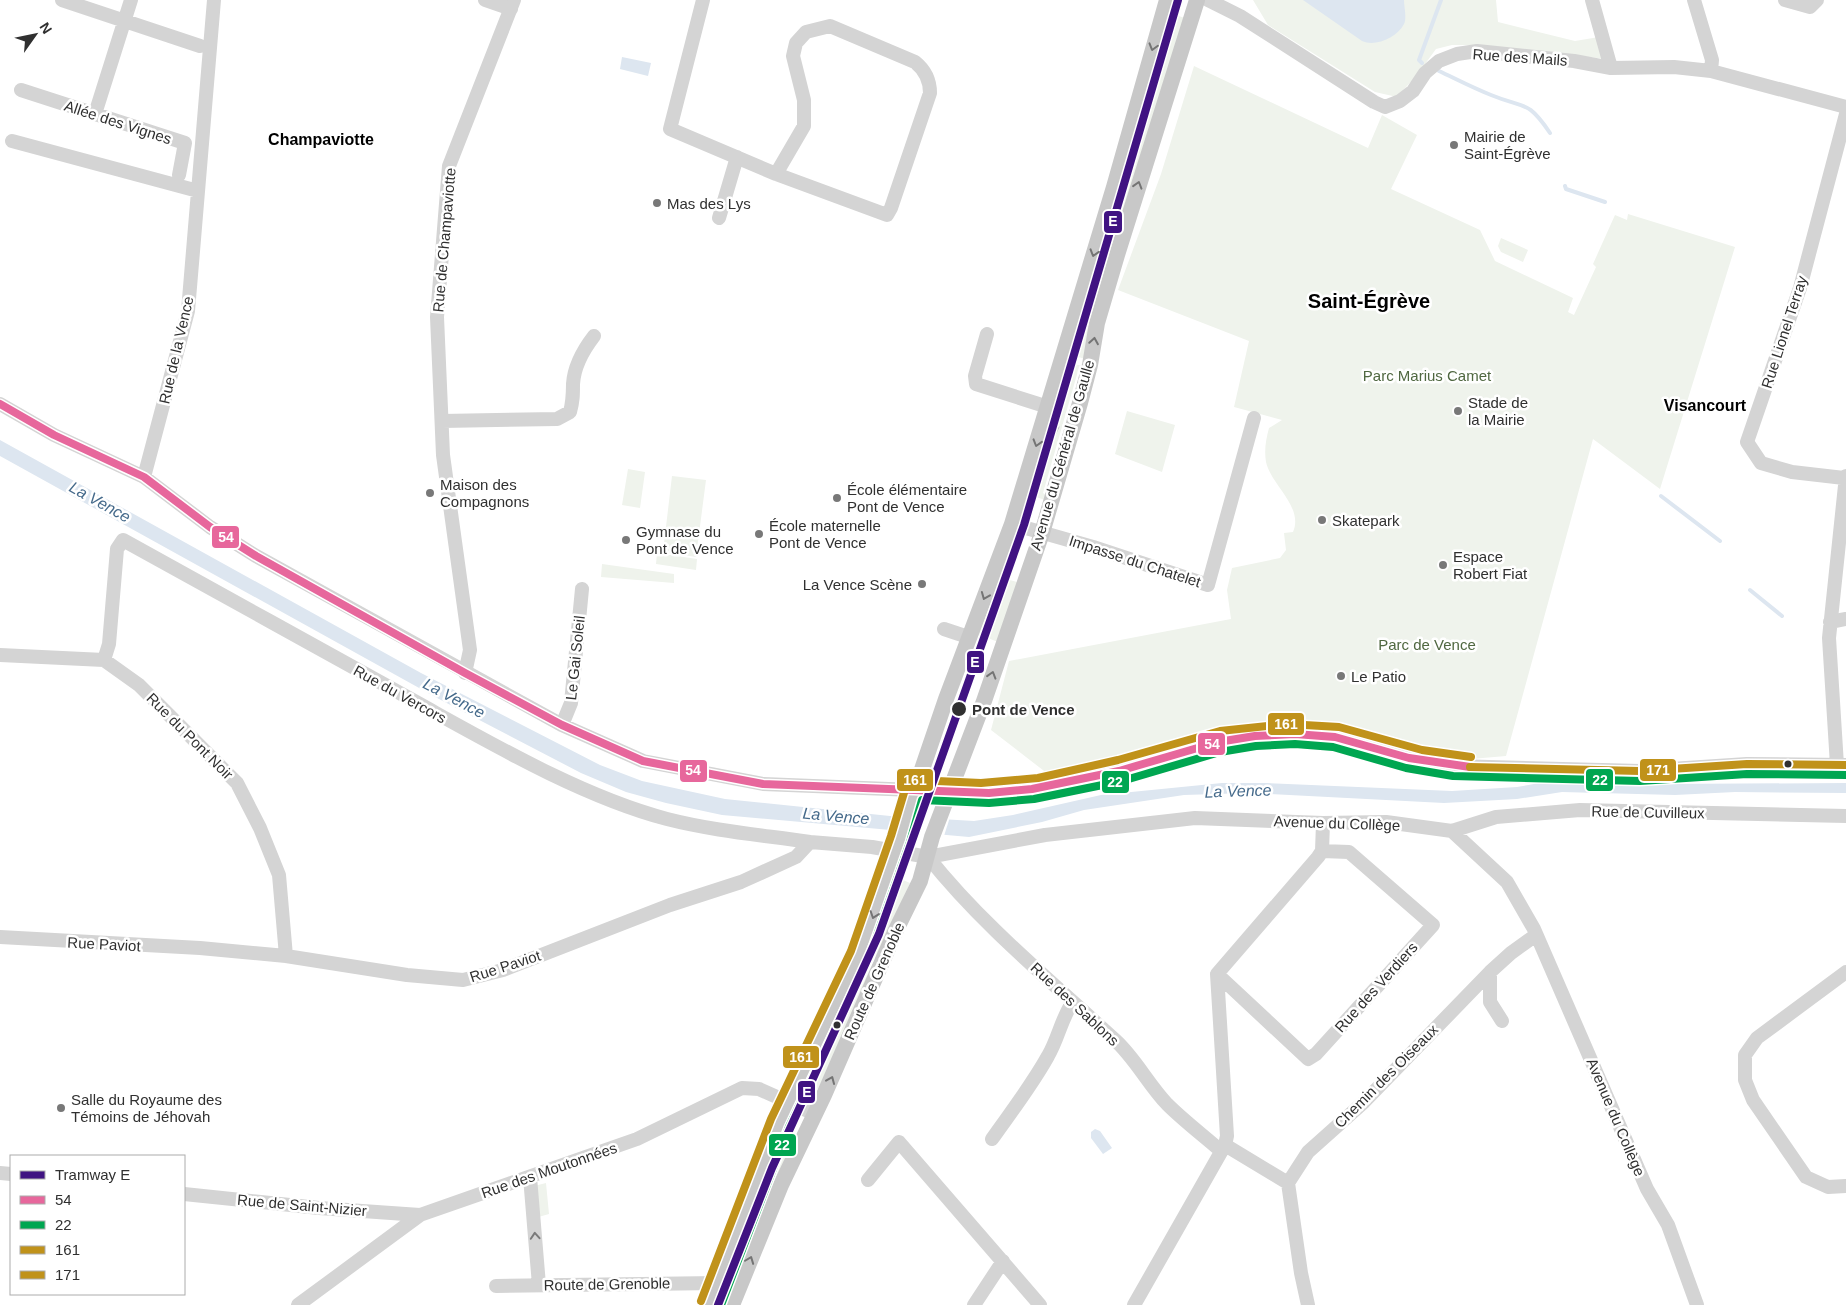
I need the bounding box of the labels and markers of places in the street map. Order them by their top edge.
place label: Mairie de Saint-Égrève [1464,128,1551,162]
marker: Mairie de Saint-Égrève [1448,139,1460,151]
place label: Mas des Lys [667,195,751,212]
marker: Mas des Lys [651,197,663,209]
place label: Stade de la Mairie [1468,394,1528,428]
marker: Stade de la Mairie [1452,405,1464,417]
place label: Maison des Compagnons [440,476,529,510]
place label: École élémentaire Pont de Vence [847,481,967,515]
marker: Maison des Compagnons [424,487,436,499]
marker: École élémentaire Pont de Vence [831,492,843,504]
place label: Skatepark [1332,512,1400,529]
marker: Skatepark [1316,514,1328,526]
place label: École maternelle Pont de Vence [769,517,881,551]
place label: Gymnase du Pont de Vence [636,523,734,557]
marker: École maternelle Pont de Vence [753,528,765,540]
marker: Gymnase du Pont de Vence [620,534,632,546]
place label: Espace Robert Fiat [1453,548,1528,582]
marker: Espace Robert Fiat [1437,559,1449,571]
place label: La Vence Scène [803,576,912,593]
marker: La Vence Scène [916,578,928,590]
place label: Le Patio [1351,668,1406,685]
marker: Le Patio [1335,670,1347,682]
marker: Pont de Vence [950,700,968,718]
place label: Pont de Vence [972,701,1075,718]
unlabelled marker [1783,759,1793,769]
unlabelled marker [832,1020,842,1030]
place label: Salle du Royaume des Témoins de Jéhovah [71,1091,222,1125]
marker: Salle du Royaume des Témoins de Jéhovah [55,1102,67,1114]

